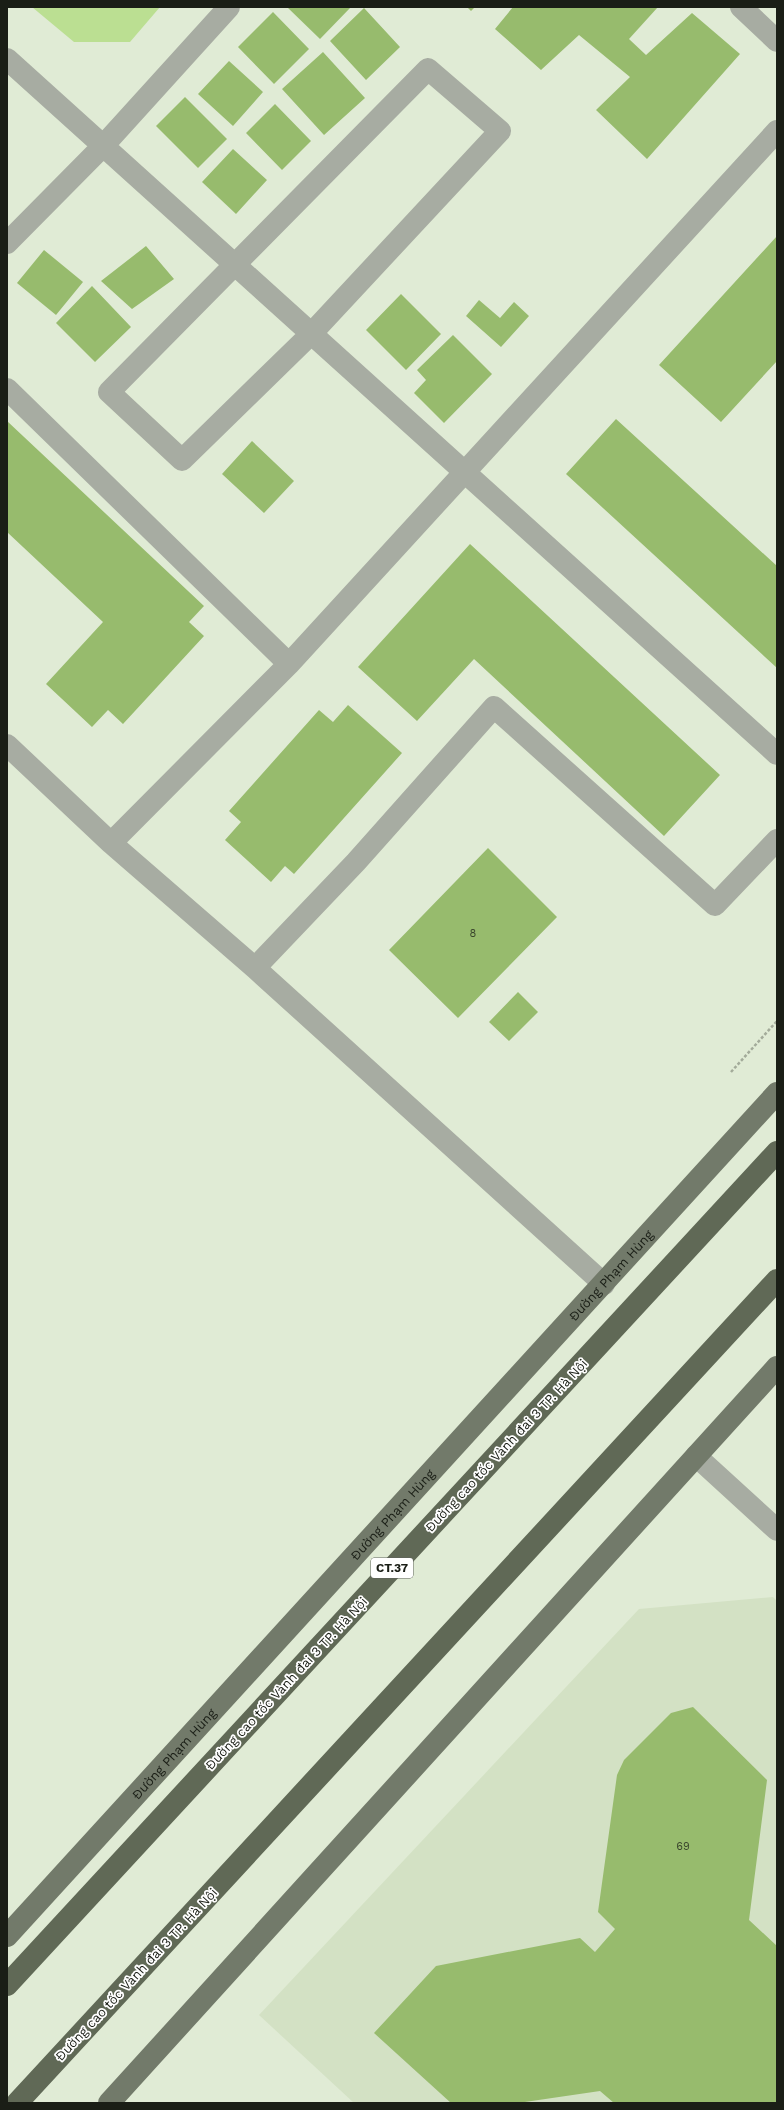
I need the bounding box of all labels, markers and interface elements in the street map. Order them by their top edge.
house number: 8 [470,927,477,940]
street label: Đường Phạm Hùng [566,1227,656,1324]
street label: Đường cao tốc Vành đai 3 TP. Hà Nội [422,1356,590,1535]
street label: Đường Phạm Hùng [347,1466,438,1563]
road number: CT.37 [371,1558,413,1578]
street label: Đường cao tốc Vành đai 3 TP. Hà Nội [202,1594,370,1773]
street label: Đường Phạm Hùng [129,1705,219,1802]
house number: 69 [676,1840,690,1853]
street label: Đường cao tốc Vành đai 3 TP. Hà Nội [52,1885,220,2064]

